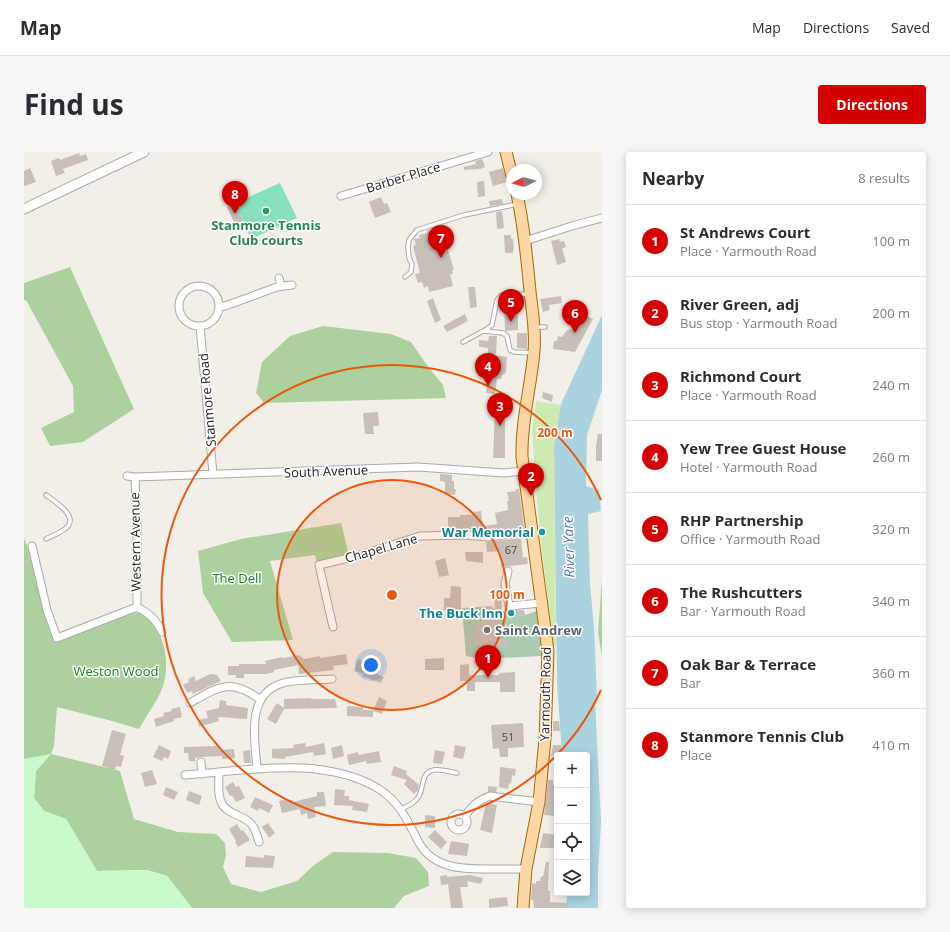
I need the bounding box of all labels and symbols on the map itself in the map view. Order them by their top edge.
street label: Barber Place [364,157,442,197]
north arrow [506,164,542,200]
pin: 8 [222,181,248,214]
marker: Stanmore Tennis Club courts [261,206,271,216]
place label: Stanmore Tennis Club courts [211,216,321,249]
pin: 7 [428,225,454,258]
pin: 5 [498,289,524,322]
pin: 6 [562,300,588,333]
street label: Stanmore Road [194,352,220,448]
pin: 4 [475,353,501,386]
pin: 3 [487,393,513,426]
text: 200 m [537,424,573,441]
street label: South Avenue [284,461,368,481]
pin: 2 [518,463,544,496]
street label: Western Avenue [125,492,145,592]
water label: River Yare [557,516,579,578]
place label: War Memorial [442,523,534,541]
marker: War Memorial [537,527,547,537]
street label: Chapel Lane [343,529,419,567]
house number: 67 [505,542,517,557]
park label: The Dell [212,569,262,587]
text: 100 m [489,586,525,603]
centre of rings [385,588,399,602]
place label: The Buck Inn [419,604,503,622]
marker: The Buck Inn [506,608,516,618]
place label: Saint Andrew [495,621,582,639]
marker: Saint Andrew [482,625,492,635]
pin: 1 [475,645,501,678]
street label: Yarmouth Road [535,647,555,741]
your location [361,655,381,675]
park label: Weston Wood [74,662,158,680]
house number: 51 [502,729,514,744]

